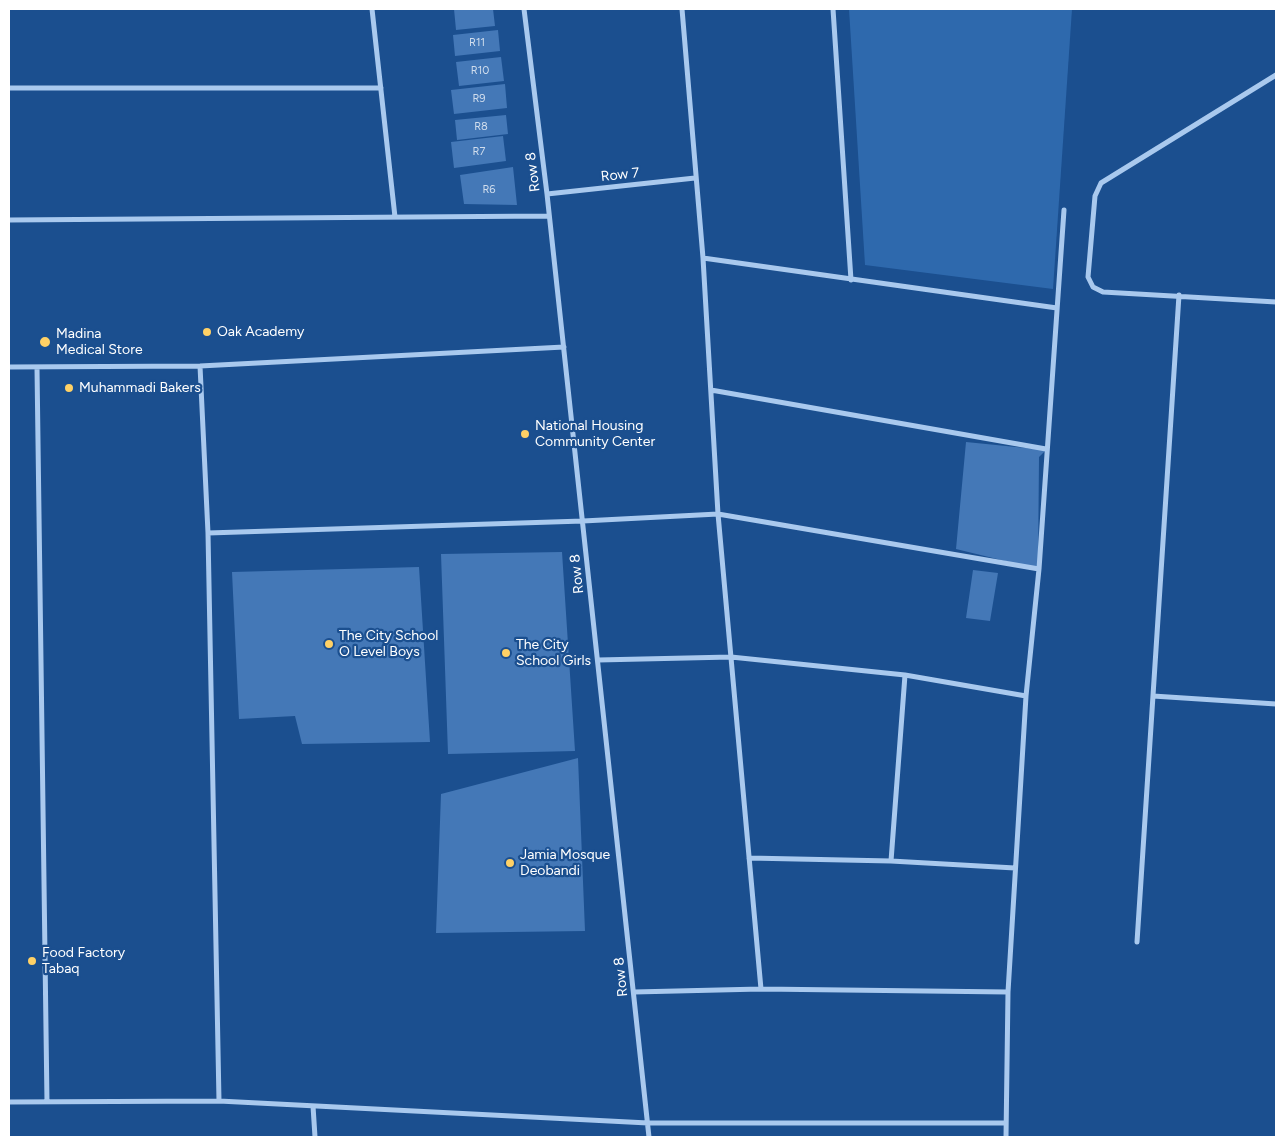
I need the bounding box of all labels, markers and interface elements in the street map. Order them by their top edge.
house number: R11 [469,36,485,50]
house number: R10 [471,64,489,78]
house number: R9 [472,92,486,106]
house number: R8 [474,120,488,134]
house number: R7 [473,145,485,159]
street label: Row 8 [522,151,544,193]
street label: Row 7 [600,165,640,185]
house number: R6 [482,183,496,197]
place label: Oak Academy [217,324,304,340]
place label: Madina Medical Store [56,326,143,358]
marker: Oak Academy [201,326,213,338]
marker: Madina Medical Store [38,335,52,349]
place label: Muhammadi Bakers [79,380,201,396]
marker: Muhammadi Bakers [63,382,75,394]
place label: National Housing Community Center [535,418,655,451]
marker: National Housing Community Center [519,428,531,440]
street label: Row 8 [567,553,587,595]
place label: The City School O Level Boys [339,628,438,660]
place label: The City School Girls [516,637,591,670]
marker: The City School O Level Boys [323,638,335,650]
marker: The City School Girls [500,647,512,659]
place label: Jamia Mosque Deobandi [520,847,610,880]
marker: Jamia Mosque Deobandi [504,857,516,869]
place label: Food Factory Tabaq [42,945,125,978]
marker: Food Factory Tabaq [26,955,38,967]
street label: Row 8 [611,956,631,998]

